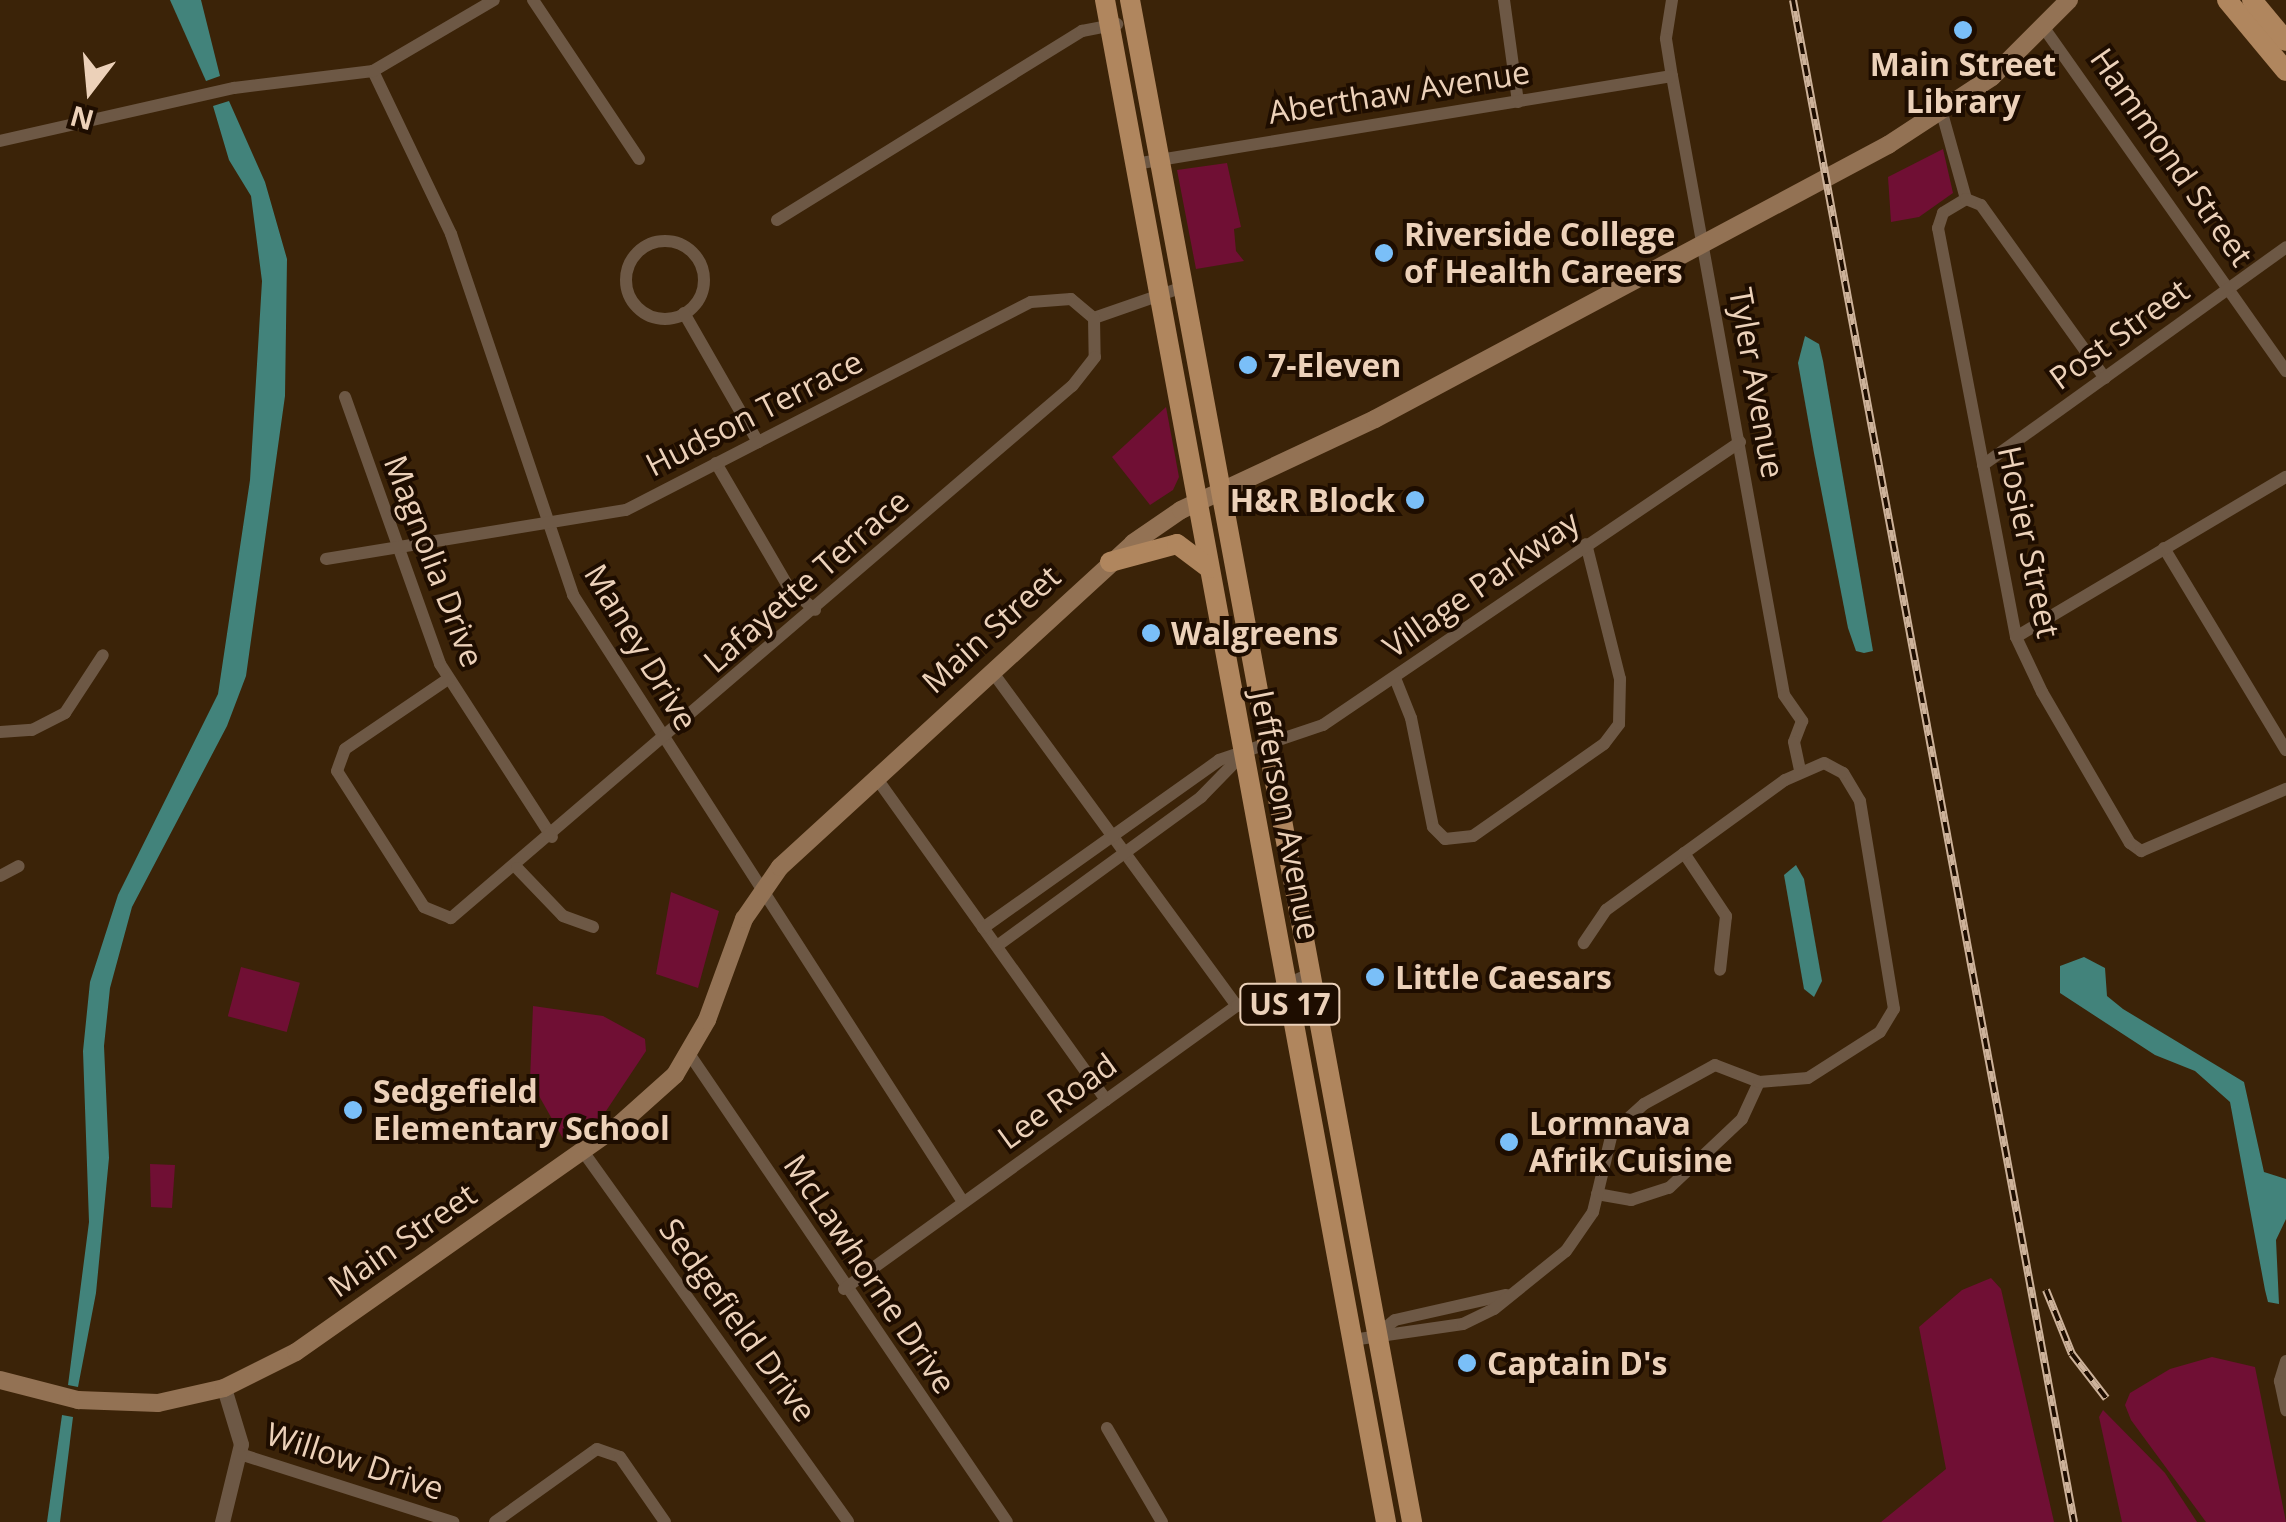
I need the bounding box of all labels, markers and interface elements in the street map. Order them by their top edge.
marker: Main Street Library [1952,19,1974,41]
north arrow [40,40,140,140]
street label: Hammond Street [2083,41,2261,273]
place label: Main Street Library [1870,46,2056,121]
street label: Aberthaw Avenue [1266,52,1532,132]
text: N [66,97,98,140]
place label: Riverside College of Health Careers [1404,216,1683,291]
marker: Riverside College of Health Careers [1373,242,1395,264]
street label: Post Street [2042,271,2196,397]
street label: Tyler Avenue [1721,285,1793,481]
street label: Hudson Terrace [639,342,869,484]
place label: 7-Eleven [1268,346,1401,384]
marker: 7-Eleven [1237,354,1259,376]
street label: Hosier Street [1990,443,2068,641]
street label: Magnolia Drive [376,450,492,672]
place label: H&R Block [1230,481,1395,519]
street label: Lafayette Terrace [696,482,916,680]
marker: H&R Block [1404,489,1426,511]
street label: Village Parkway [1376,502,1586,666]
street label: Maney Drive [576,557,706,737]
street label: Main Street [914,557,1068,701]
place label: Walgreens [1171,614,1338,652]
marker: Walgreens [1140,622,1162,644]
street label: Jefferson Avenue [1243,687,1329,943]
place label: Little Caesars [1395,958,1612,996]
marker: Little Caesars [1364,966,1386,988]
road number: US 17 [1238,979,1342,1029]
street label: Lee Road [990,1045,1124,1157]
place label: Sedgefield Elementary School [373,1073,670,1148]
marker: Sedgefield Elementary School [342,1099,364,1121]
place label: Lormnava Afrik Cuisine [1529,1105,1733,1180]
marker: Lormnava Afrik Cuisine [1498,1131,1520,1153]
street label: McLawhorne Drive [776,1147,964,1401]
street label: Main Street [321,1175,483,1305]
street label: Sedgefield Drive [651,1211,825,1429]
place label: Captain D's [1487,1344,1667,1382]
marker: Captain D's [1456,1352,1478,1374]
street label: Willow Drive [261,1414,449,1508]

